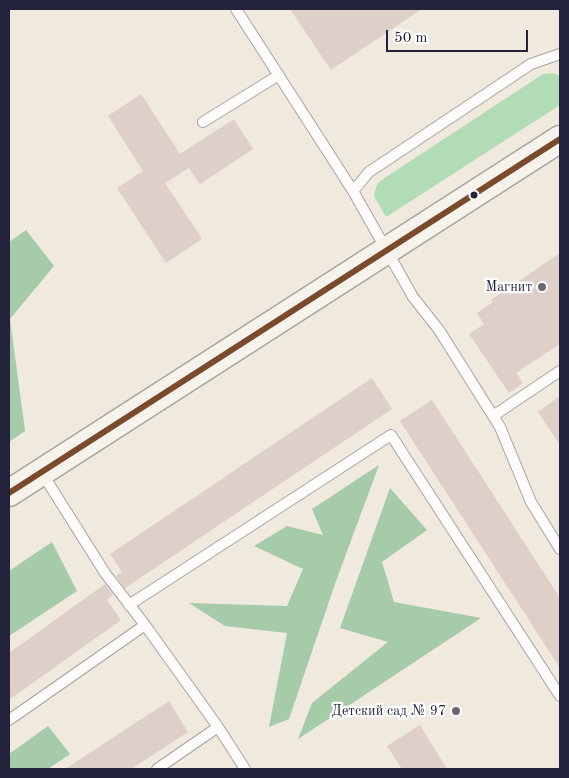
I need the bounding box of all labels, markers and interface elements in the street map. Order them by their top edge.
scale bar [389,20,532,52]
text: 50 m [394,31,428,46]
unlabelled marker [469,190,479,200]
place label: Магнит [485,279,532,295]
marker: Магнит [536,281,548,293]
place label: Детский сад № 97 [332,703,446,719]
marker: Детский сад № 97 [450,705,462,717]

